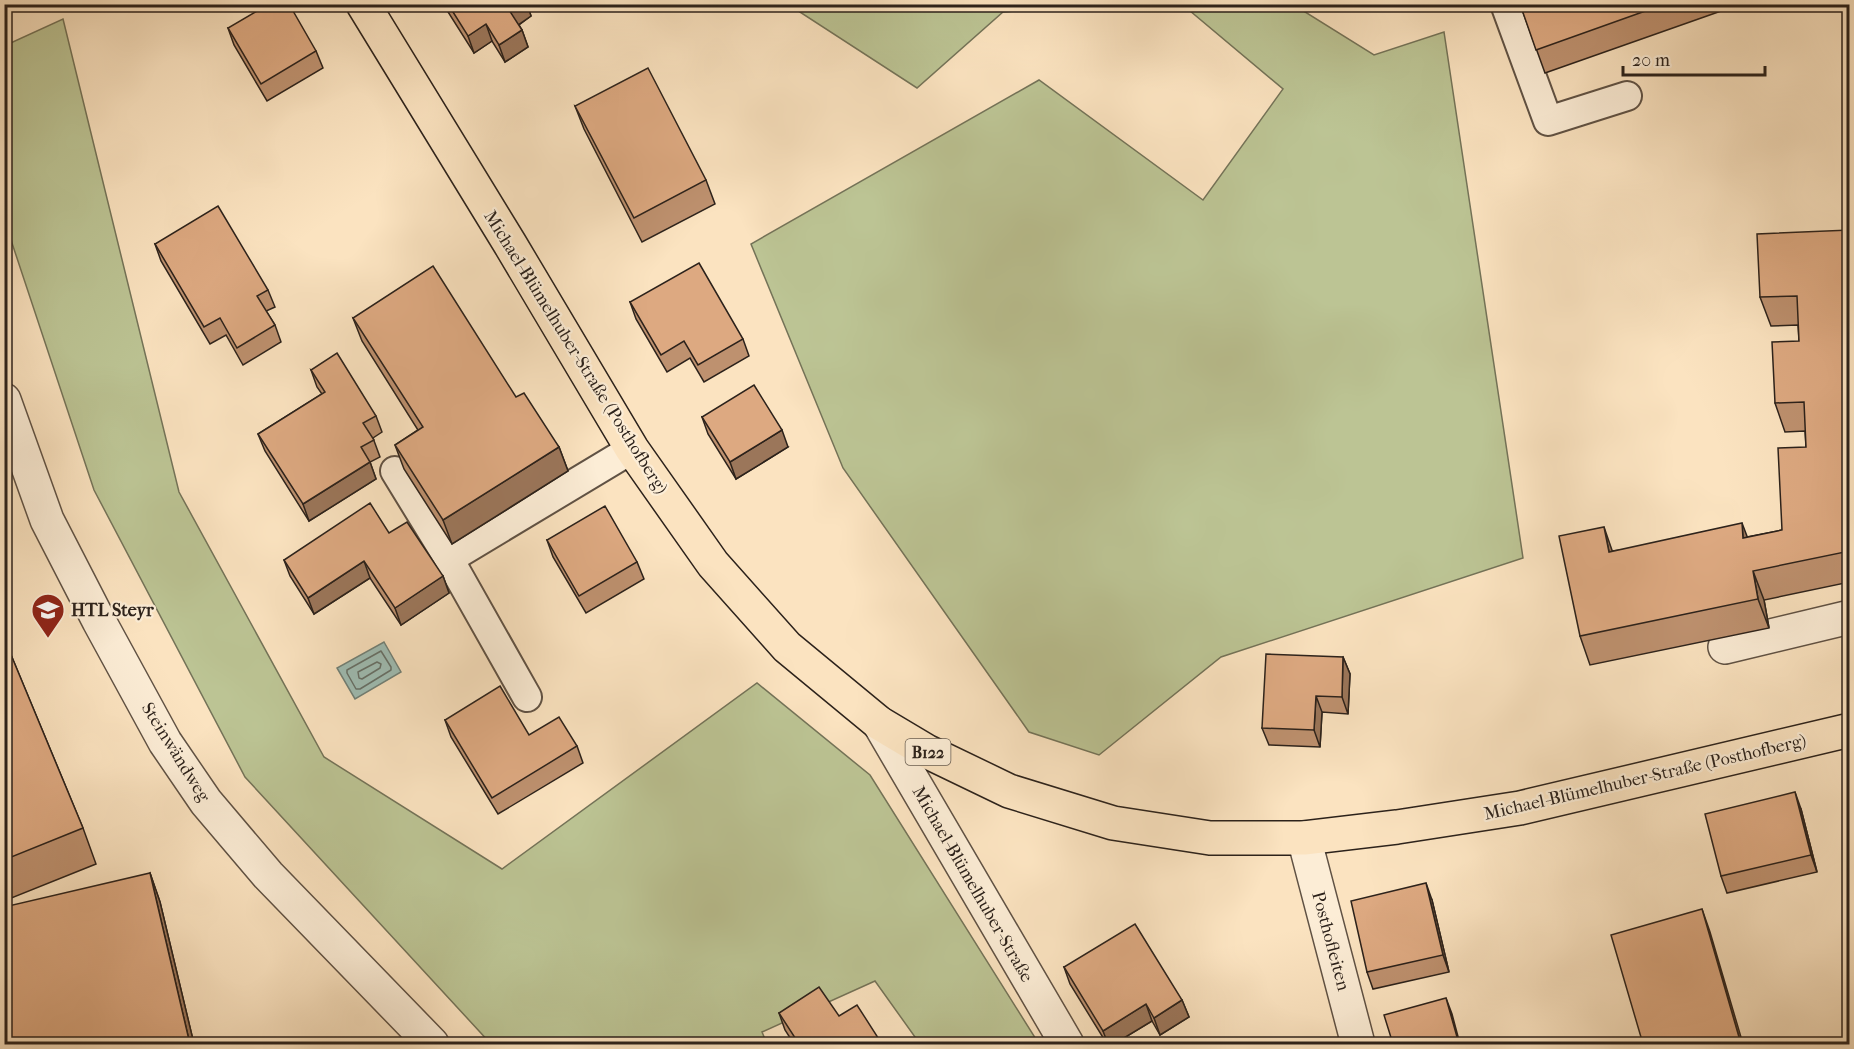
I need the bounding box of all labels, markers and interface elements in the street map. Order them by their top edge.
scale bar [1623,39,1766,77]
text: 20 m [1632,50,1670,71]
street label: Michael-Blümelhuber-Straße (Posthofberg) [479,207,672,498]
school or university icon: HTL Steyr [30,592,66,639]
place label: HTL Steyr [71,600,154,621]
street label: Steinwändweg [137,699,215,806]
street label: Michael-Blümelhuber-Straße (Posthofberg) [1482,730,1808,825]
road number: B122 [906,739,950,765]
street label: Michael-Blümelhuber-Straße [908,782,1037,986]
street label: Posthofleiten [1307,889,1354,994]

